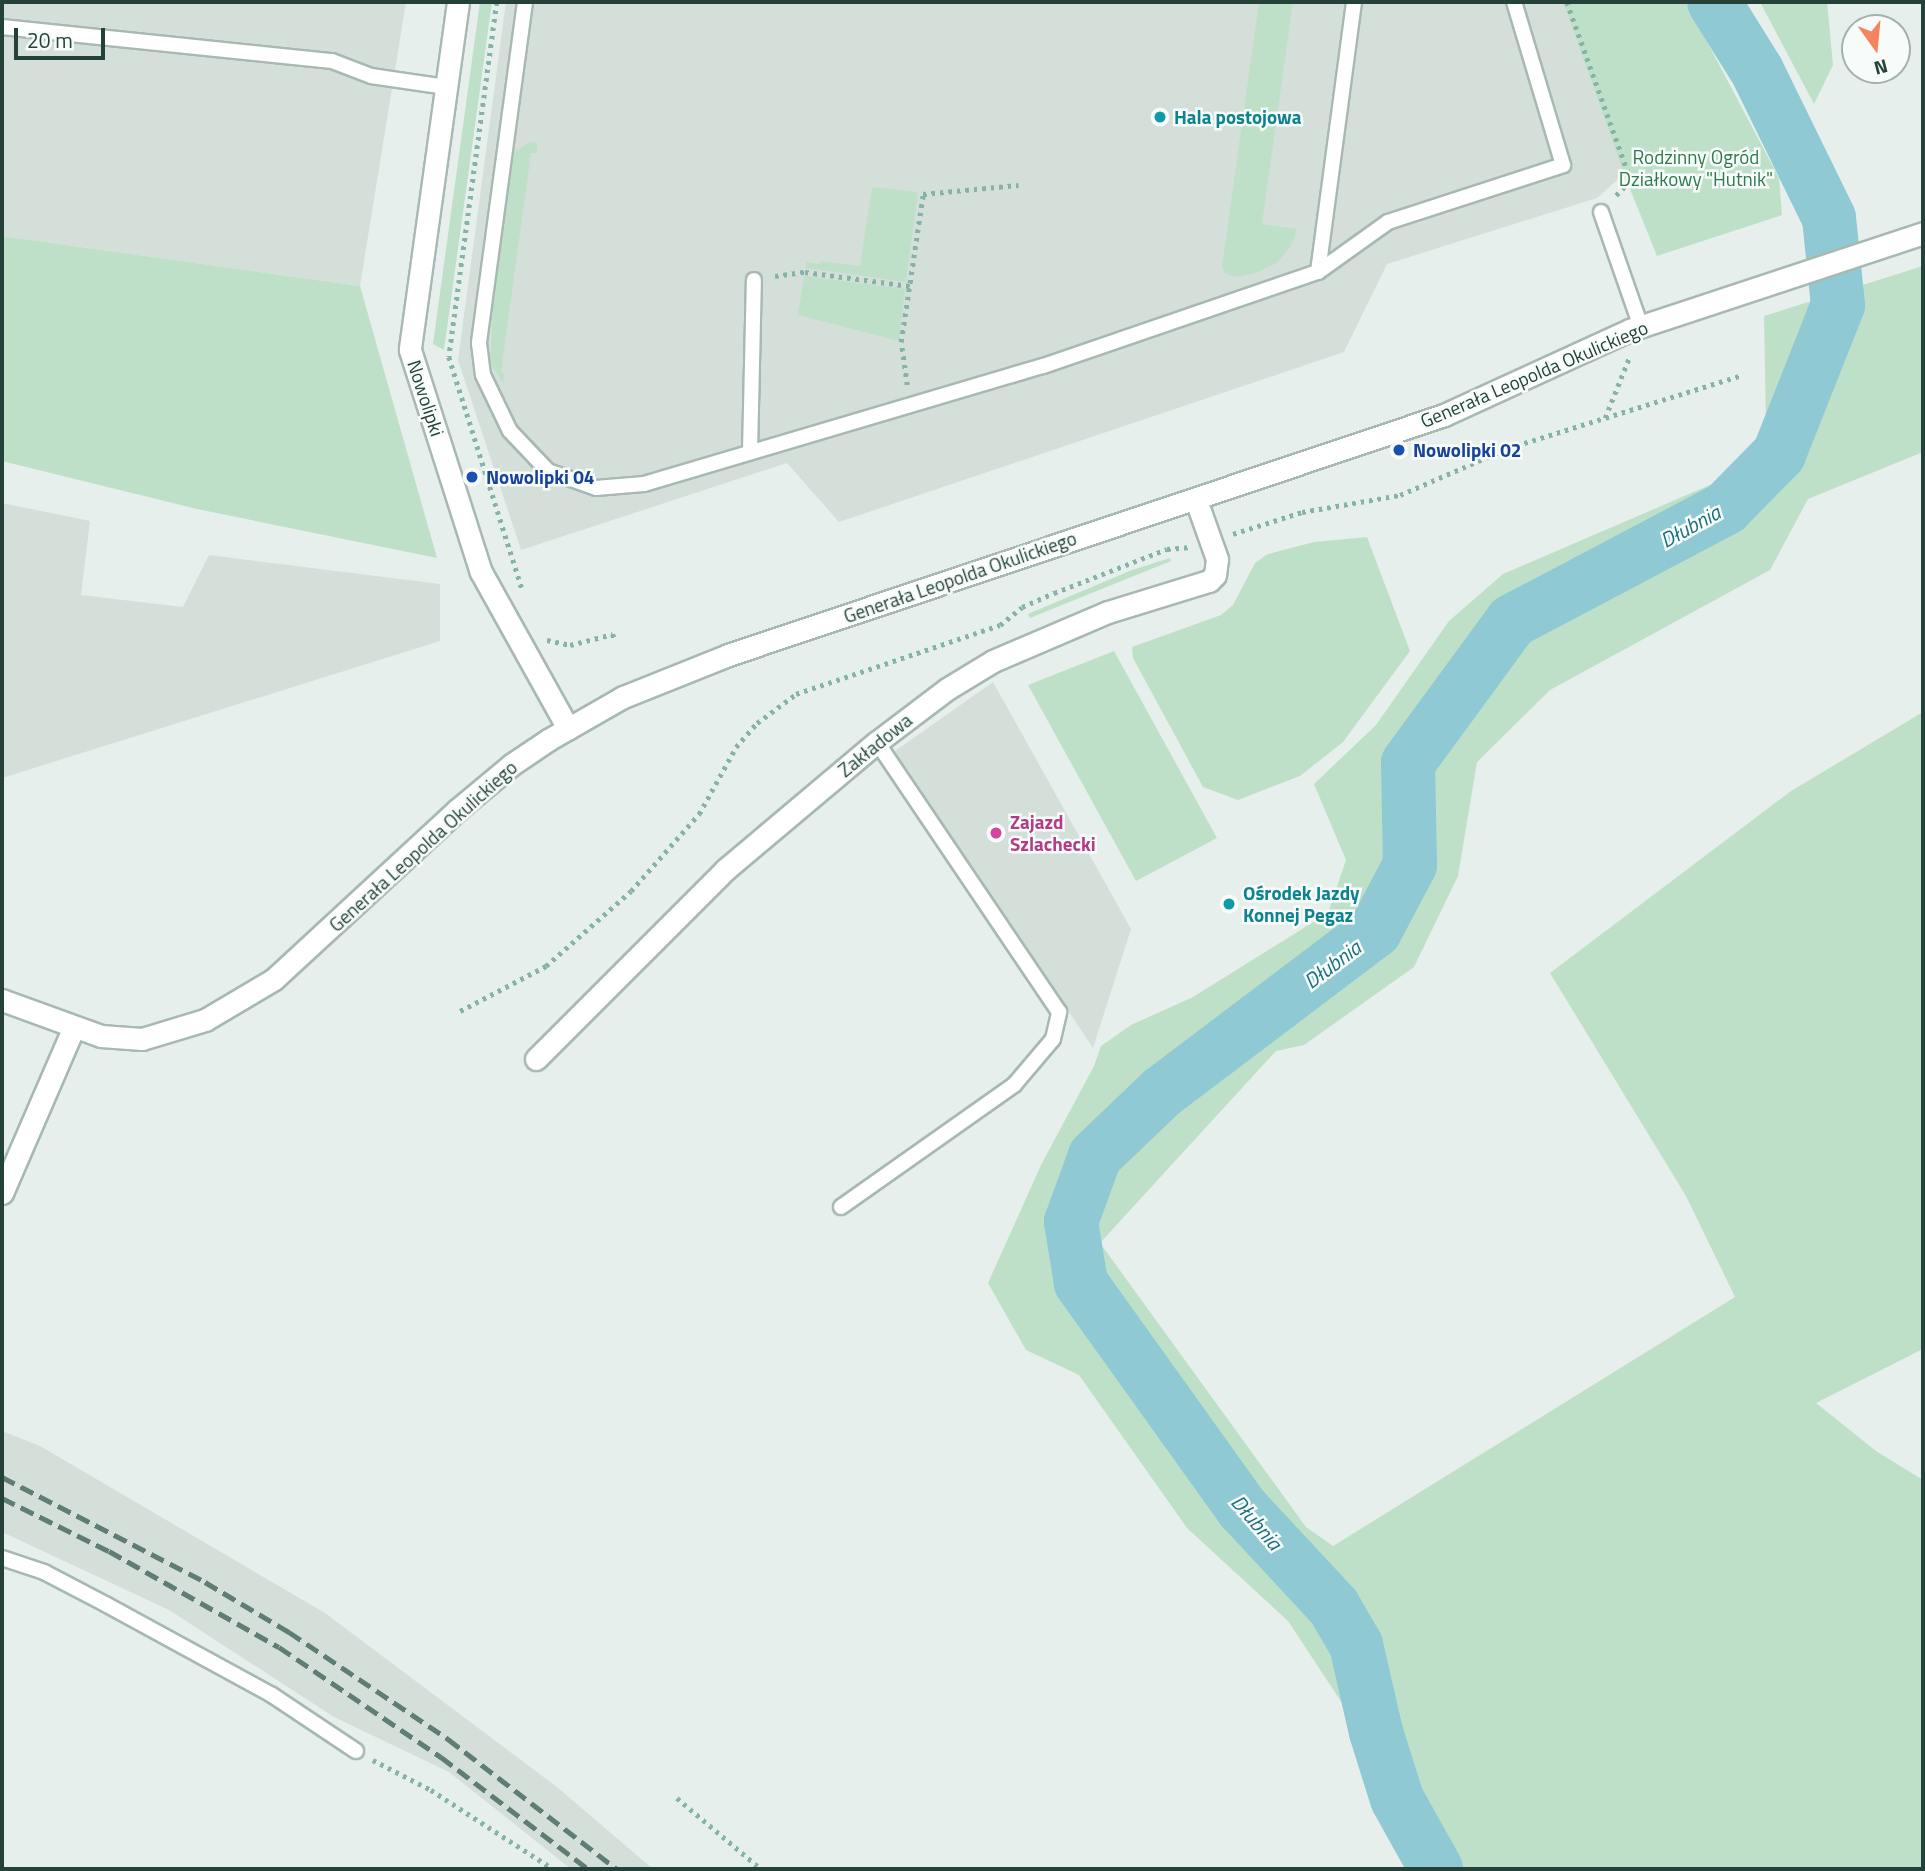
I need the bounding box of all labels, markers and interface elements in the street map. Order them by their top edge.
scale bar [18,14,108,58]
north arrow [1841,14,1911,84]
text: 20 m [27,24,73,56]
text: N [1871,52,1891,84]
place label: Hala postojowa [1174,106,1301,128]
marker: Hala postojowa [1152,109,1168,125]
park label: Rodzinny Ogród Działkowy "Hutnik" [1619,146,1773,190]
street label: Generała Leopolda Okulickiego [1417,316,1651,432]
street label: Nowolipki [403,357,449,439]
place label: Nowolipki 02 [1413,439,1521,461]
marker: Nowolipki 02 [1391,442,1407,458]
place label: Nowolipki 04 [486,466,594,488]
marker: Nowolipki 04 [464,469,480,485]
water label: Dłubnia [1656,499,1724,553]
street label: Generała Leopolda Okulickiego [841,526,1079,628]
street label: Zakładowa [834,708,916,782]
street label: Generała Leopolda Okulickiego [324,756,522,936]
place label: Zajazd Szlachecki [1010,811,1096,855]
marker: Zajazd Szlachecki [988,825,1004,841]
place label: Ośrodek Jazdy Konnej Pegaz [1243,882,1360,926]
marker: Ośrodek Jazdy Konnej Pegaz [1221,896,1237,912]
water label: Dłubnia [1299,934,1365,994]
water label: Dłubnia [1226,1489,1288,1555]

